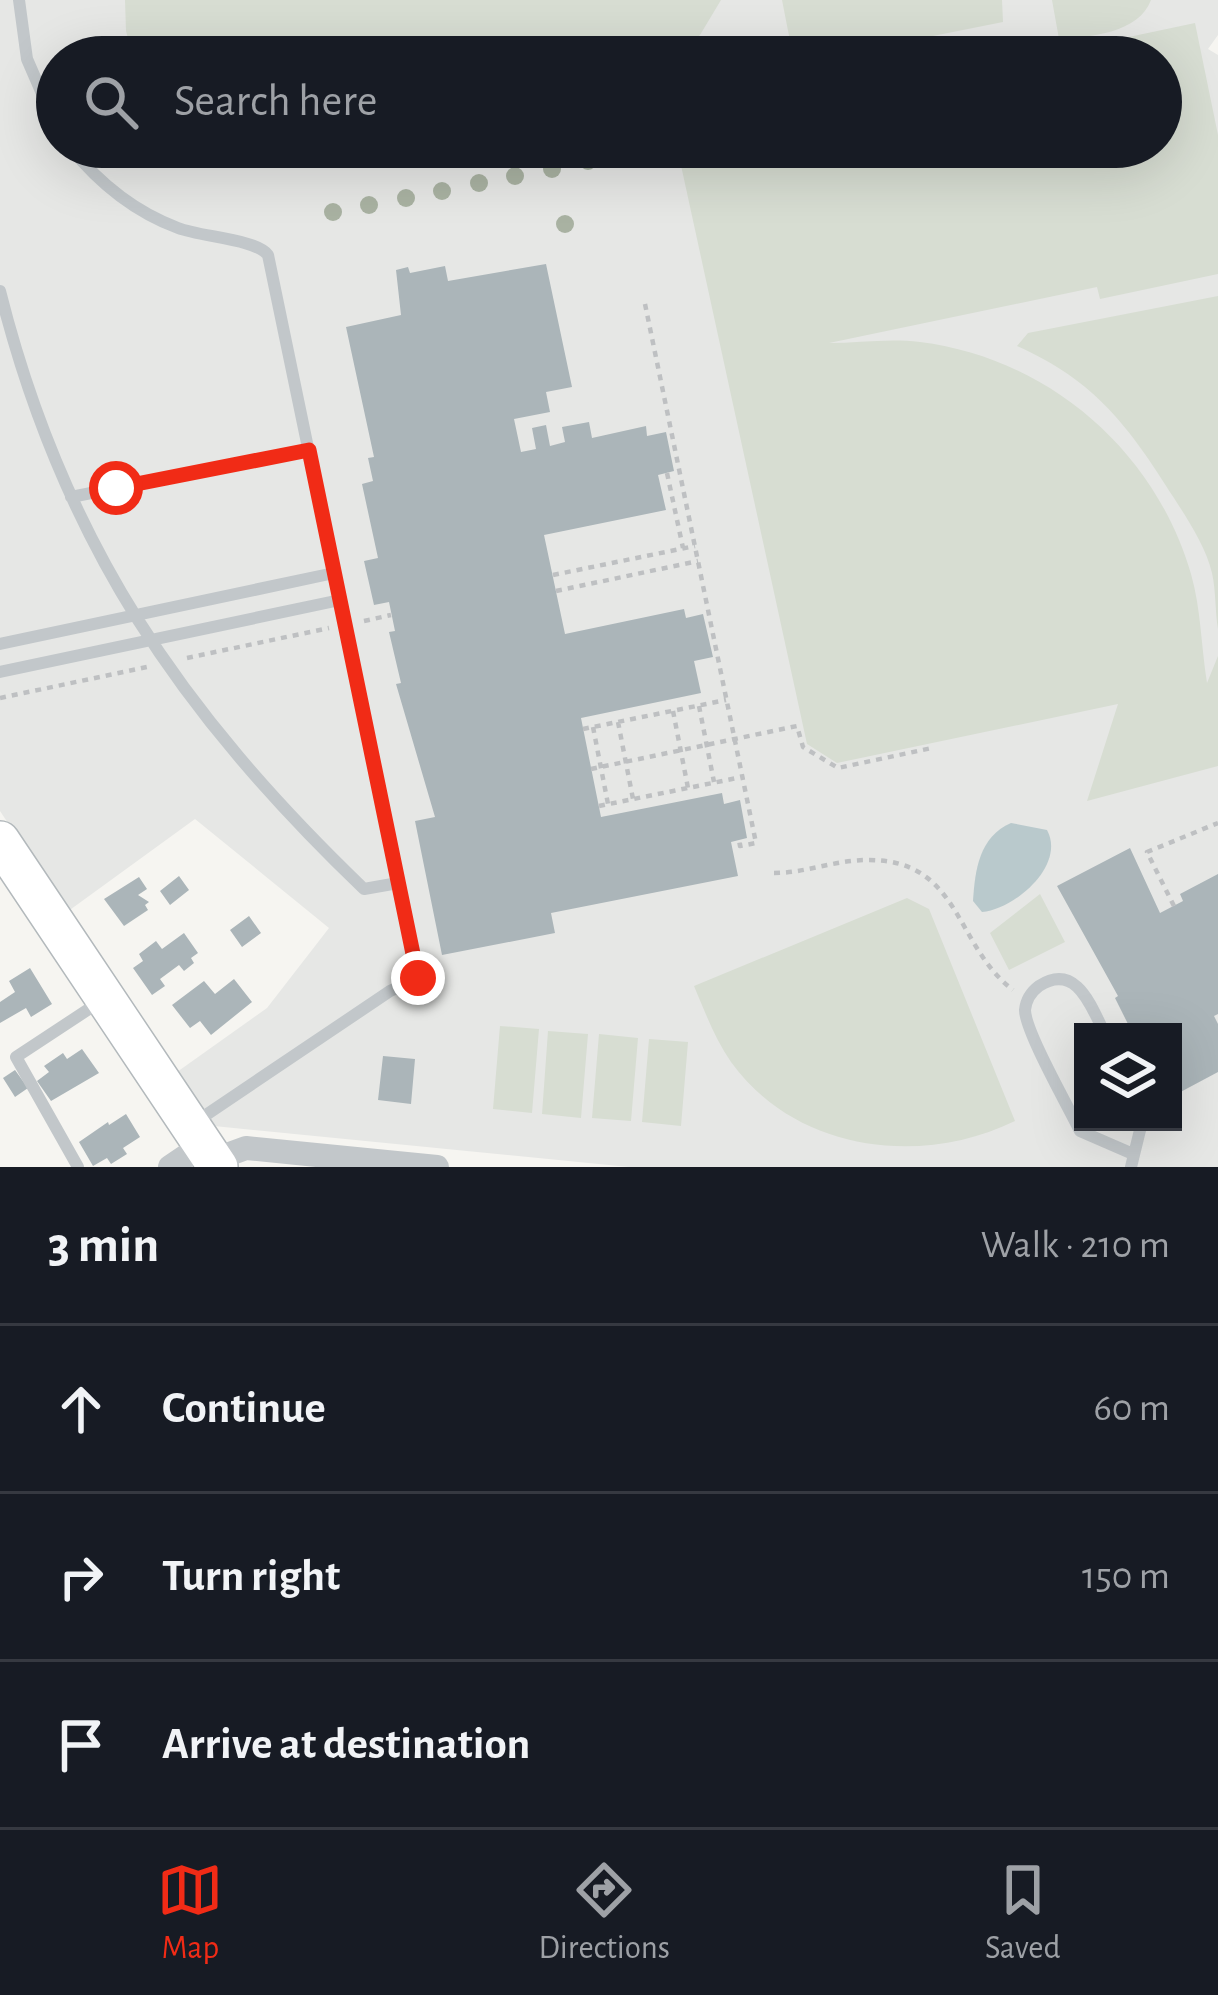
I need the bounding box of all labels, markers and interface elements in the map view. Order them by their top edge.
search box [36,36,1182,168]
icon: search [78,69,144,135]
text: Search here [174,79,377,124]
route start [89,461,143,515]
route end [391,951,445,1005]
map controls [1074,1023,1182,1131]
button: layers [1074,1023,1182,1131]
text: 3 min [48,1220,159,1271]
text: Walk · 210 m [981,1226,1170,1265]
icon: ahead [48,1376,114,1442]
text: Continue [162,1386,326,1431]
text: 60 m [1093,1389,1170,1428]
icon: right [48,1544,114,1610]
text: Turn right [162,1554,340,1599]
text: 150 m [1082,1557,1170,1596]
icon: arrive [48,1712,114,1778]
text: Arrive at destination [162,1722,530,1767]
tab: Map [157,1857,223,1969]
tab: Directions [538,1857,670,1969]
tab: Saved [985,1857,1060,1969]

